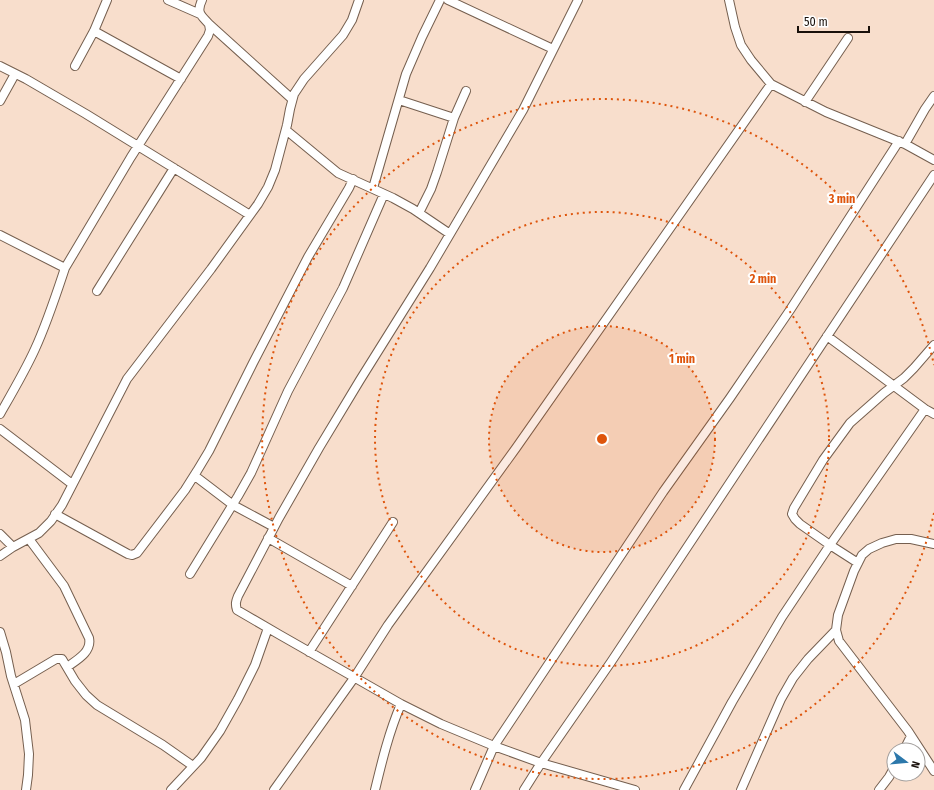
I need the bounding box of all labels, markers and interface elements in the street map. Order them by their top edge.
scale bar [798,8,869,34]
text: 50 m [804,15,828,29]
text: 3 min [828,192,855,206]
text: 2 min [749,272,776,286]
text: 1 min [669,352,695,366]
centre of rings [595,432,609,446]
north arrow [886,742,926,782]
text: N [908,760,922,770]

